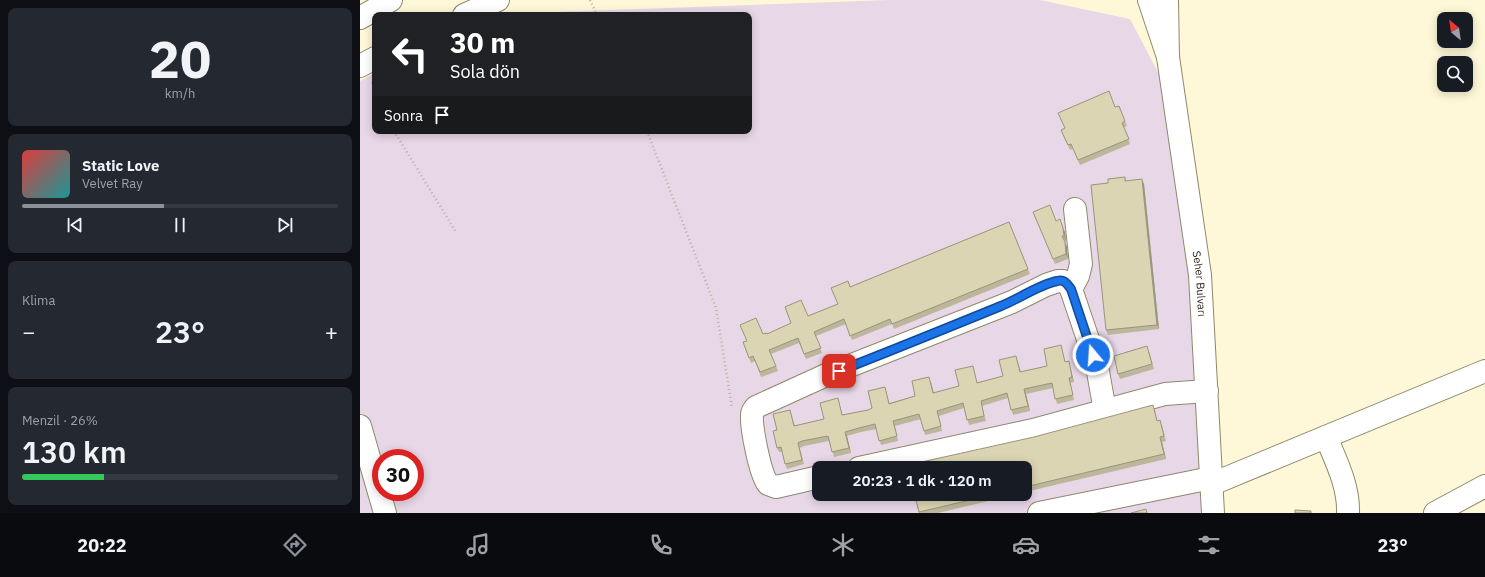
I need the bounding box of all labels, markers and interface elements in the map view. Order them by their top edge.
north arrow [1437,12,1473,48]
map controls [1437,12,1473,92]
text: 30 m [450,24,515,61]
text: 20 [149,25,211,92]
icon: left [384,28,436,80]
button: search [1437,56,1473,92]
text: Sola dön [450,60,520,83]
text: km/h [165,85,195,102]
icon: arrive [431,104,453,126]
text: Sonra [384,106,423,125]
text: Static Love [82,156,159,175]
text: Velvet Ray [82,175,143,192]
icon: previous [64,214,86,236]
icon: pause [169,214,191,236]
icon: next [274,214,296,236]
street label: Seher Bulvarı [1190,250,1209,317]
text: Klima [22,292,55,309]
text: 23° [155,312,205,351]
text: − [22,317,35,346]
text: + [325,317,338,346]
position arrow [1072,334,1114,376]
pin [822,354,856,388]
icon: arrive [828,360,850,382]
text: Menzil · 26% [22,412,98,429]
text: 130 km [22,432,127,471]
speed limit sign: 30 [372,449,424,501]
text: 20:23 · 1 dk · 120 m [852,471,992,490]
icon: directions [281,531,309,559]
icon: music [464,531,492,559]
icon: phone [647,531,675,559]
icon: climate [829,531,857,559]
icon: car [1012,531,1040,559]
icon: filters [1195,531,1223,559]
text: 20:22 [77,534,127,557]
text: 23° [1378,534,1408,557]

